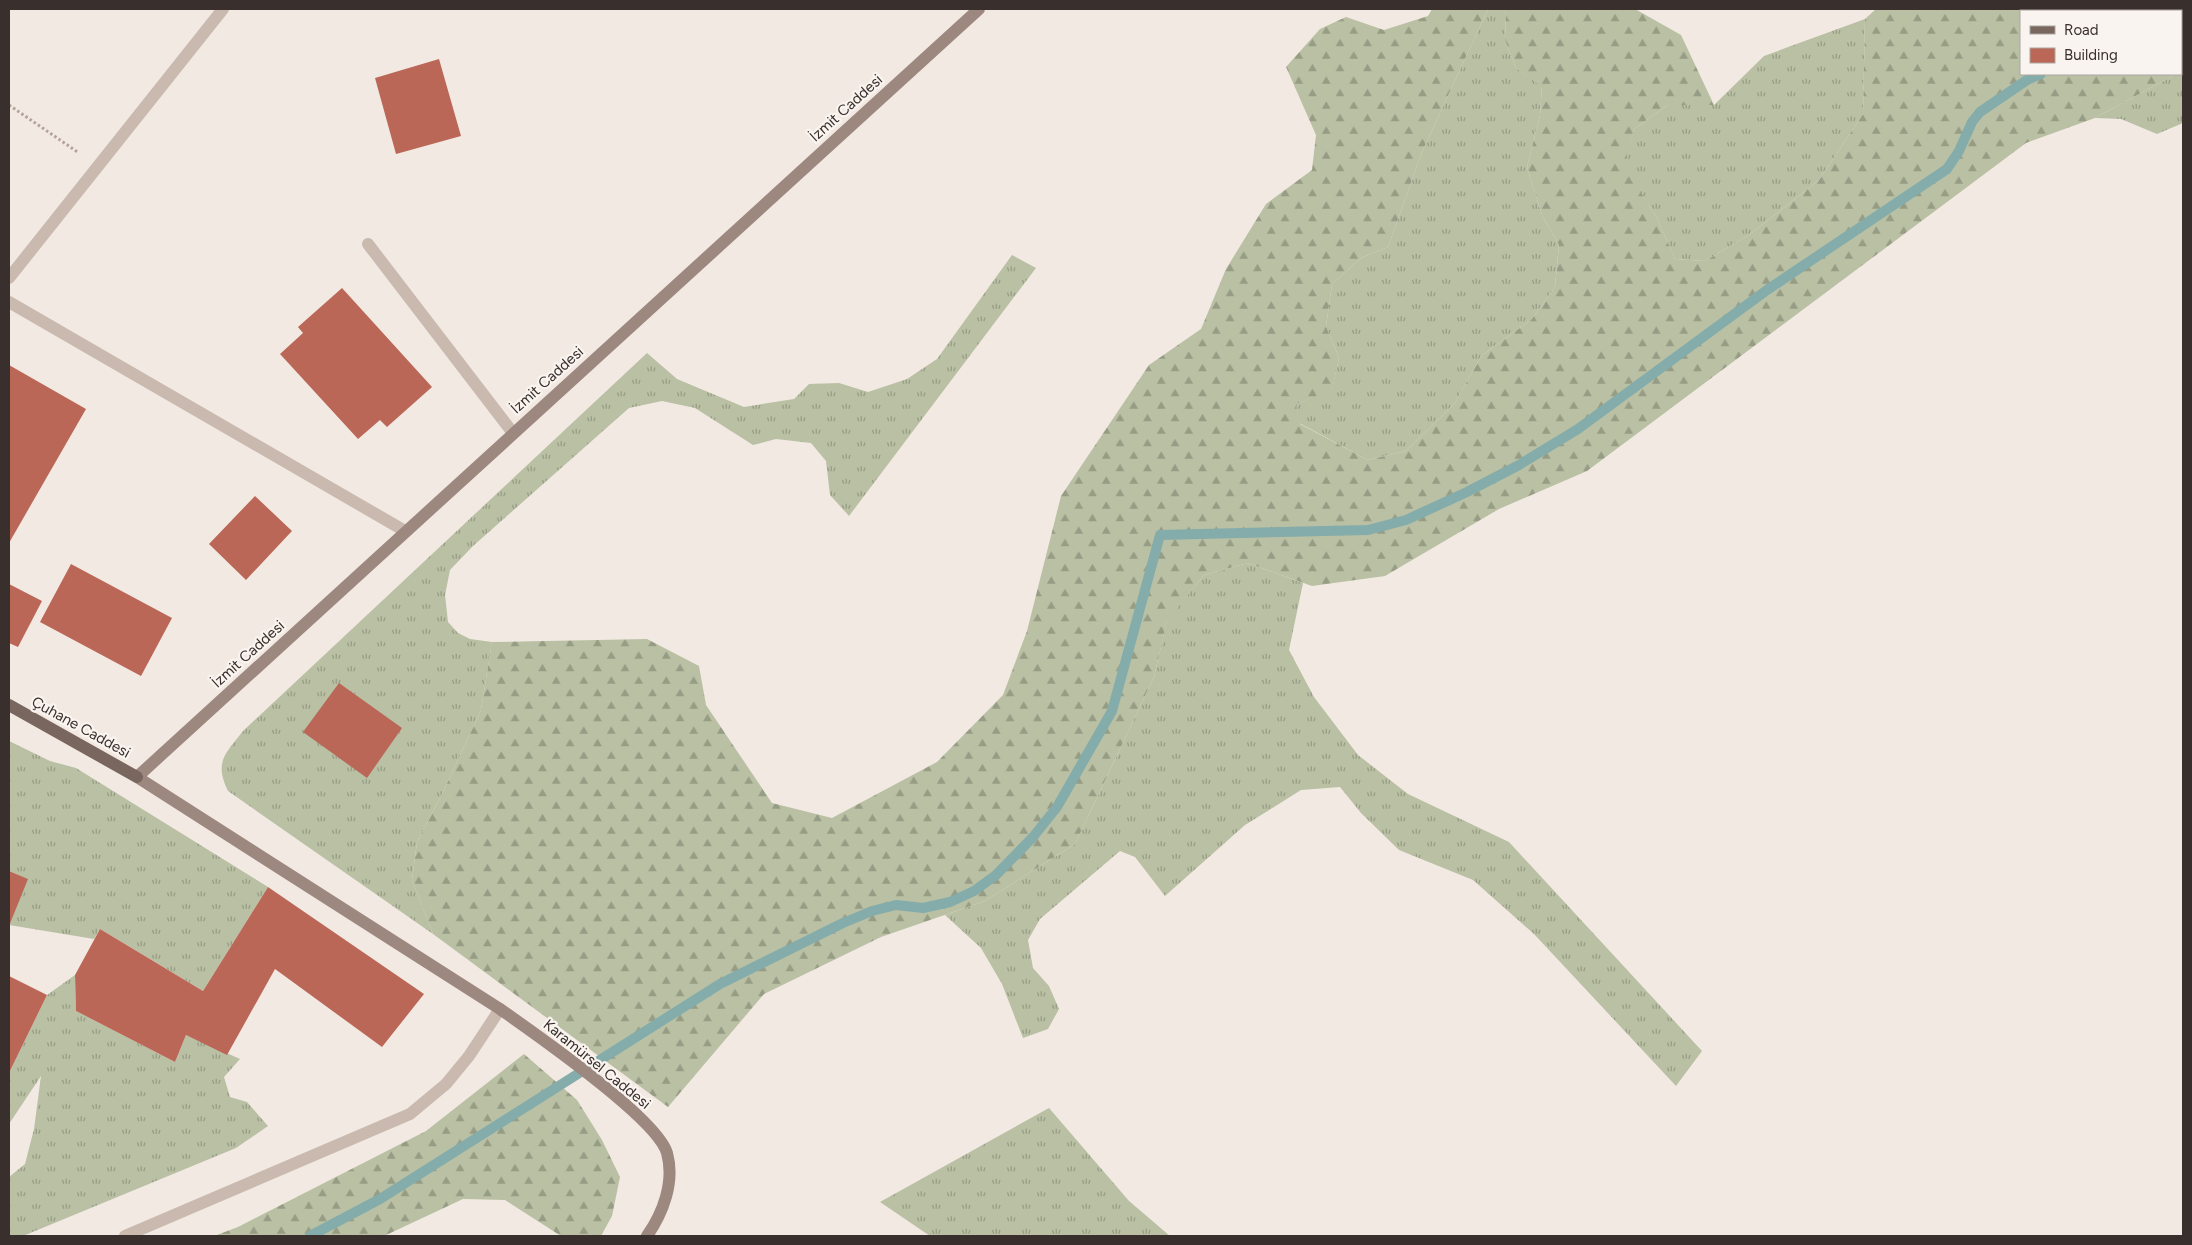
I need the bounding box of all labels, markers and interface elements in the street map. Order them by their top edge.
legend [2020,10,2182,75]
text: Road [2064,21,2099,39]
text: Building [2064,46,2118,64]
street label: İzmit Caddesi [806,71,886,145]
street label: İzmit Caddesi [507,343,587,417]
street label: İzmit Caddesi [208,617,288,691]
street label: Çuhane Caddesi [28,692,134,762]
street label: Karamürsel Caddesi [540,1015,654,1113]

